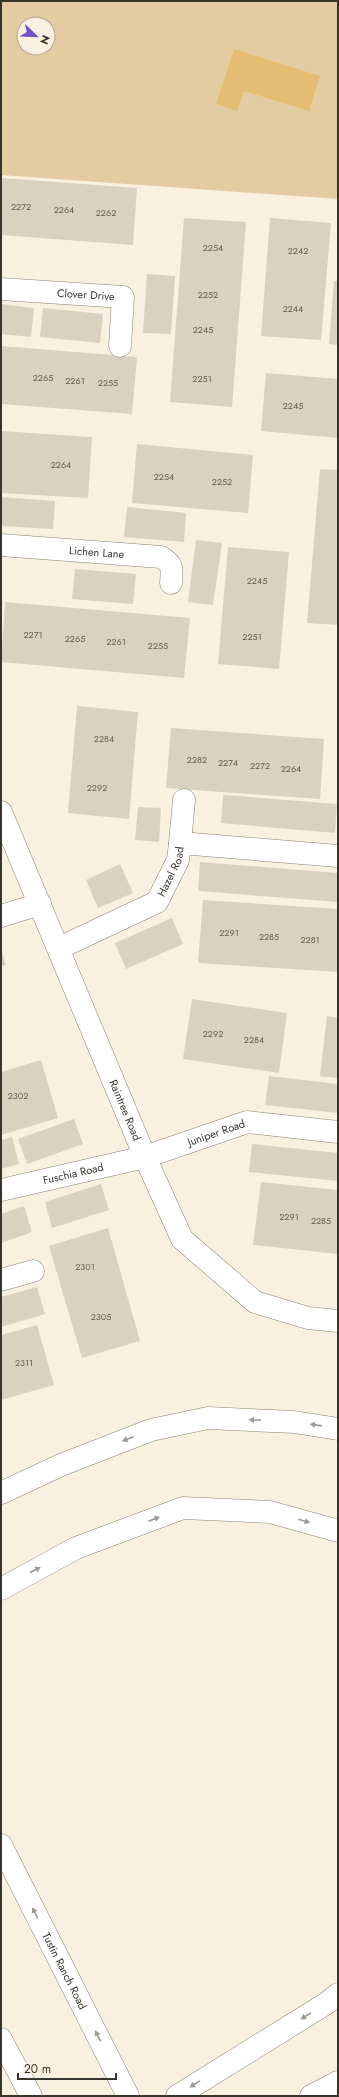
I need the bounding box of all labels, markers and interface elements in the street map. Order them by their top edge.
north arrow [16,16,56,56]
text: N [36,33,54,47]
house number: 2272 [11,200,31,213]
house number: 2264 [54,203,74,216]
house number: 2262 [96,206,116,219]
house number: 2254 [203,241,223,254]
house number: 2242 [288,244,308,257]
street label: Clover Drive [56,285,116,304]
house number: 2252 [198,288,218,301]
house number: 2244 [283,302,303,315]
house number: 2245 [193,323,213,336]
house number: 2265 [33,371,53,384]
house number: 2251 [192,372,212,385]
house number: 2261 [65,374,85,387]
house number: 2255 [98,376,118,389]
house number: 2245 [283,399,303,412]
house number: 2264 [51,458,71,471]
house number: 2254 [154,470,174,483]
house number: 2252 [212,475,232,488]
street label: Lichen Lane [69,542,125,562]
house number: 2245 [247,574,267,587]
house number: 2271 [23,628,43,641]
house number: 2251 [242,630,262,643]
house number: 2265 [65,632,85,645]
house number: 2261 [106,635,126,648]
house number: 2255 [148,639,168,652]
house number: 2284 [94,732,114,745]
house number: 2282 [187,753,207,766]
house number: 2274 [218,756,238,769]
house number: 2272 [250,759,270,772]
house number: 2264 [281,762,301,775]
house number: 2292 [87,781,107,794]
street label: Hazel Road [153,846,188,899]
house number: 2291 [219,926,239,939]
house number: 2285 [259,930,279,943]
house number: 2281 [300,933,320,946]
house number: 2292 [203,1027,223,1040]
house number: 2284 [244,1033,264,1046]
street label: Raintree Road [106,1077,145,1143]
house number: 2302 [8,1089,28,1102]
street label: Juniper Road [183,1115,247,1151]
street label: Fuschia Road [41,1159,105,1188]
house number: 2291 [279,1210,299,1223]
house number: 2285 [311,1214,331,1227]
house number: 2301 [75,1260,95,1273]
house number: 2305 [91,1310,111,1323]
house number: 2311 [15,1356,33,1369]
one-way arrow [248,1417,261,1423]
one-way arrow [310,1422,322,1428]
one-way arrow [122,1437,134,1443]
one-way arrow [149,1515,161,1521]
one-way arrow [298,1518,310,1524]
one-way arrow [30,1567,41,1573]
one-way arrow [31,1907,38,1919]
street label: Tustin Ranch Road [38,1930,91,2012]
one-way arrow [300,2012,312,2019]
one-way arrow [94,2031,101,2042]
scale bar [18,2055,116,2081]
text: 20 m [24,2060,51,2078]
one-way arrow [189,2081,201,2088]

